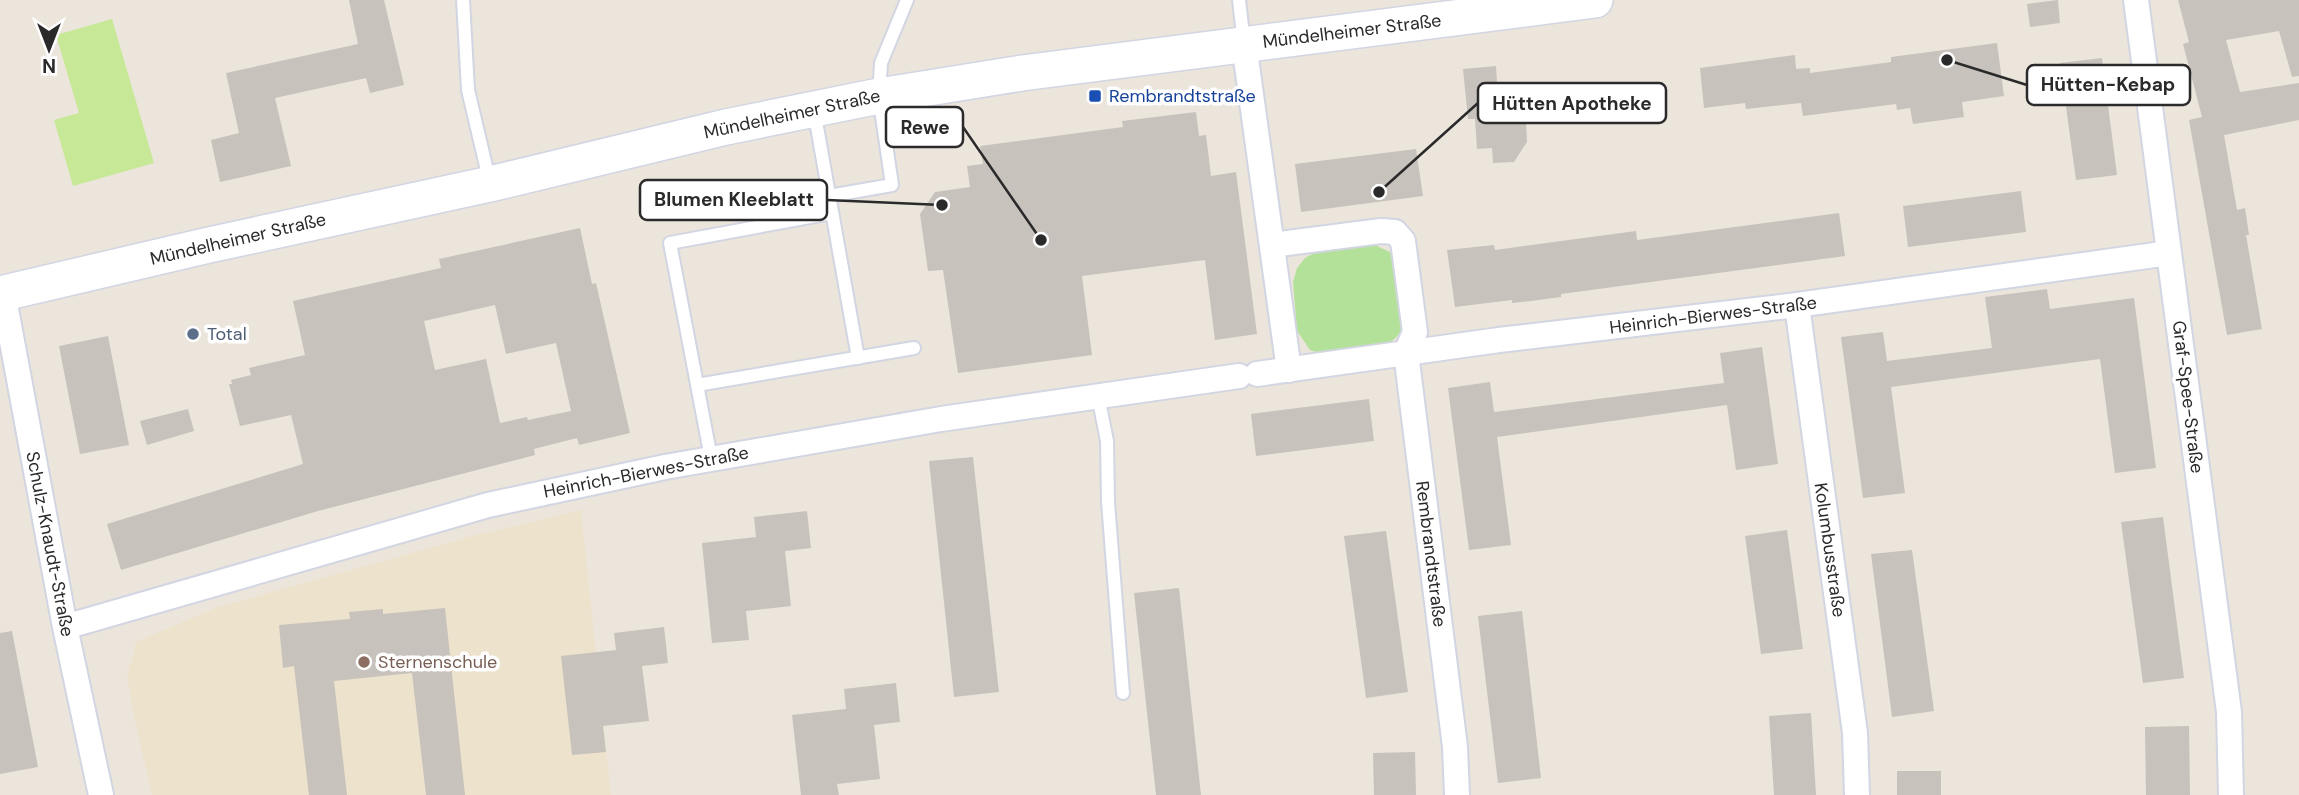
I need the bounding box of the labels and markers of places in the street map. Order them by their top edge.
callout: Hütten-Kebap [2027,65,2190,105]
callout: Hütten Apotheke [1478,83,1666,123]
place label: Rembrandtstraße [1109,84,1256,108]
marker: Rembrandtstraße [1087,88,1103,104]
callout: Rewe [886,107,963,147]
callout: Blumen Kleeblatt [640,180,827,220]
place label: Total [207,322,247,346]
marker: Total [185,326,201,342]
place label: Sternenschule [378,650,497,674]
marker: Sternenschule [356,654,372,670]

